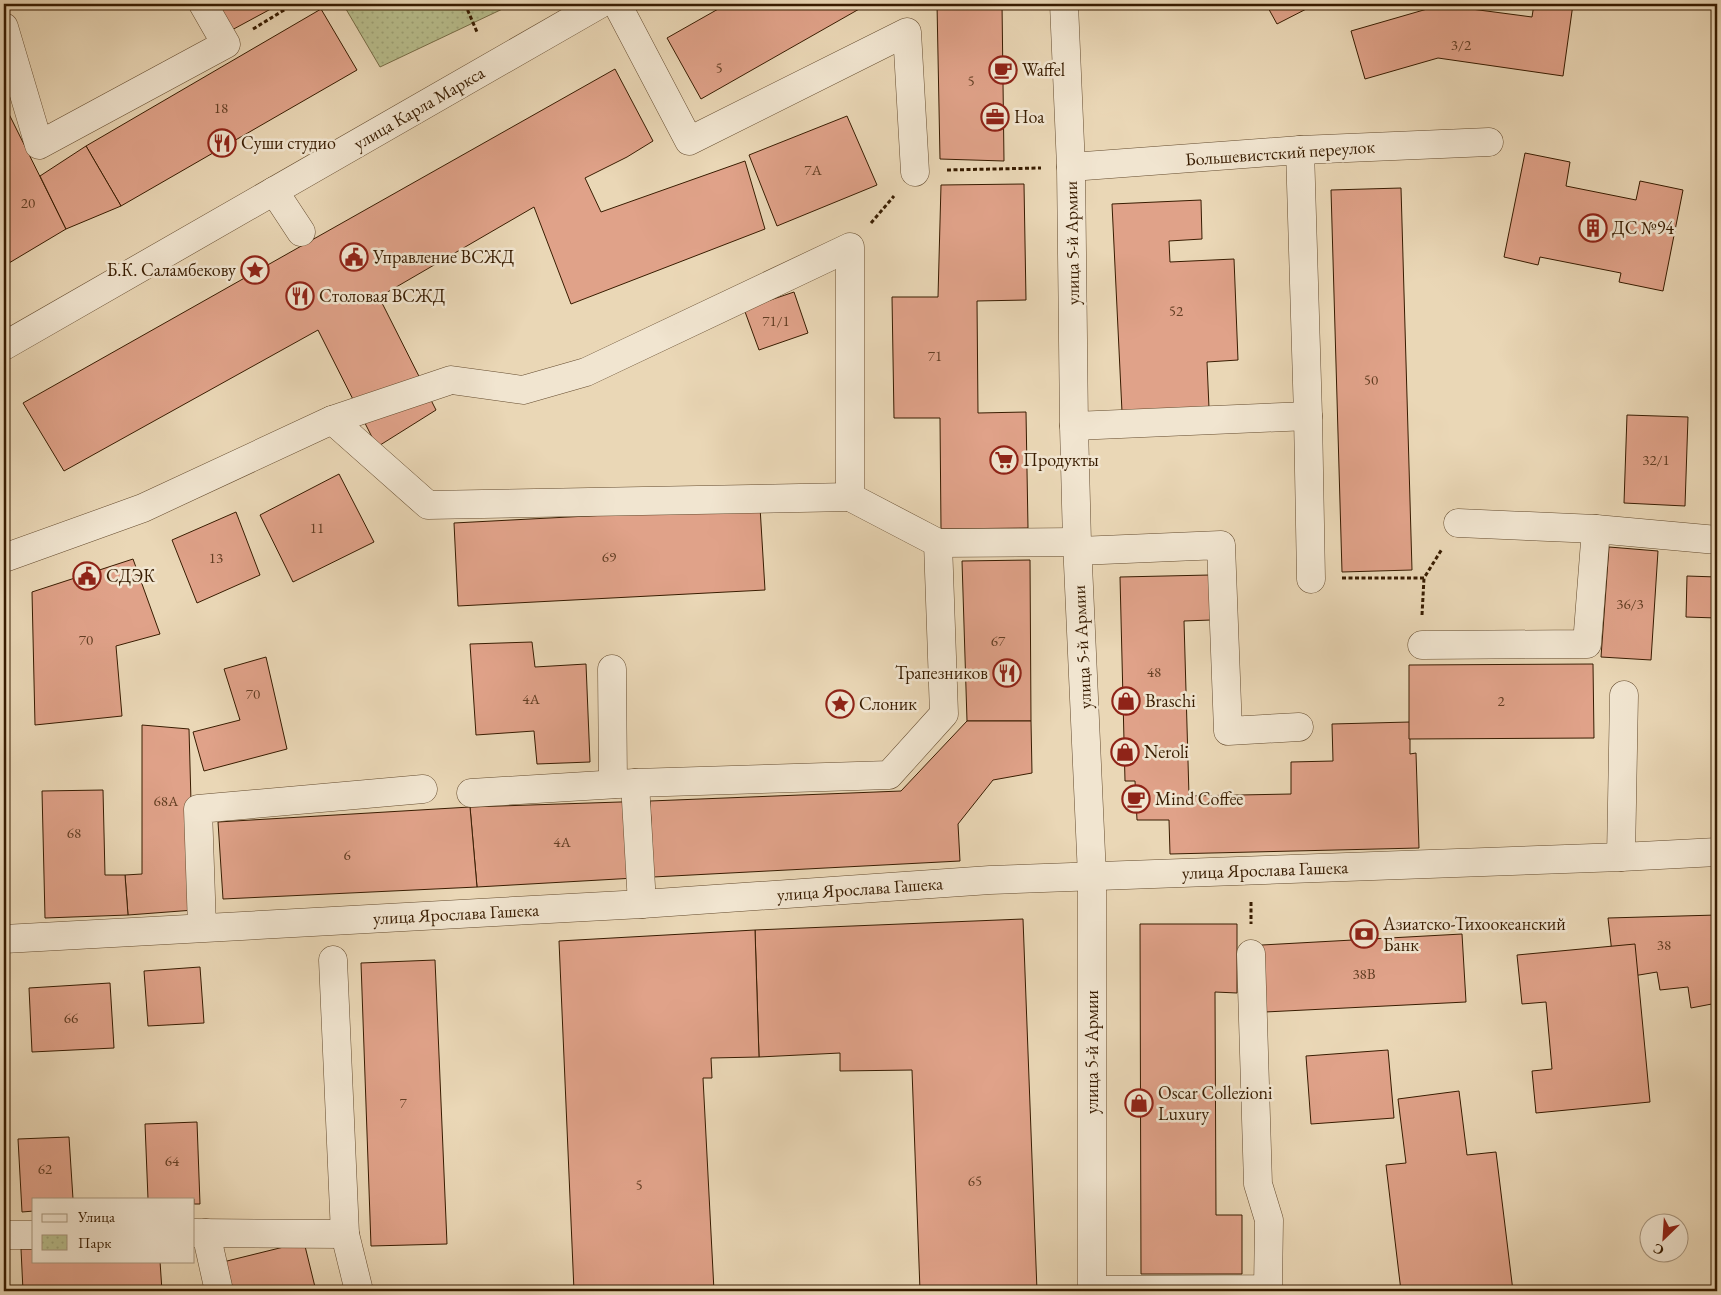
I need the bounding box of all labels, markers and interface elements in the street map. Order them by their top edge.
house number: 3/2 [1451,35,1472,54]
cafe icon: Waffel [988,55,1018,85]
house number: 5 [715,58,723,77]
place label: Waffel [1022,58,1065,81]
street label: улица Карла Маркса [349,60,489,155]
house number: 5 [967,71,975,90]
house number: 18 [214,98,228,117]
office icon: Нoa [980,102,1010,132]
place label: Нoa [1014,105,1045,128]
restaurant icon: Суши студио [207,128,237,158]
place label: Суши студио [241,131,336,154]
street label: Большевистский переулок [1184,134,1376,171]
house number: 7А [804,160,822,179]
street label: улица 5-й Армии [1059,180,1084,305]
house number: 20 [21,193,35,212]
building icon: ДС №94 [1578,213,1608,243]
place label: ДС №94 [1612,216,1674,239]
public building icon: Управление ВСЖД [339,242,369,272]
place label: Управление ВСЖД [372,245,514,268]
place icon: Б.К. Саламбекову [240,255,270,285]
place label: Б.К. Саламбекову [107,258,236,281]
restaurant icon: Столовая ВСЖД [285,281,315,311]
place label: Столовая ВСЖД [319,284,445,307]
house number: 52 [1169,301,1184,320]
house number: 71/1 [762,311,790,330]
house number: 71 [928,346,942,365]
house number: 50 [1364,370,1378,389]
supermarket icon: Продукты [989,445,1019,475]
place label: Продукты [1023,448,1099,471]
house number: 32/1 [1642,450,1670,469]
house number: 11 [310,518,324,537]
house number: 69 [602,547,616,566]
house number: 13 [209,548,223,567]
public building icon: СДЭК [72,561,102,591]
place label: СДЭК [106,564,155,587]
street label: улица 5-й Армии [1067,584,1096,710]
house number: 36/3 [1616,594,1644,613]
house number: 70 [79,630,93,649]
house number: 67 [991,631,1006,650]
restaurant icon: Трапезников [992,658,1022,688]
place label: Трапезников [895,661,988,684]
house number: 48 [1147,662,1161,681]
house number: 70 [246,684,260,703]
shop icon: Braschi [1111,686,1141,716]
house number: 4А [522,689,540,708]
place icon: Слоник [825,689,855,719]
place label: Braschi [1145,689,1196,712]
house number: 2 [1497,691,1505,710]
place label: Слоник [859,692,917,715]
shop icon: Neroli [1110,737,1140,767]
place label: Neroli [1144,740,1189,763]
cafe icon: Mind Coffee [1121,784,1151,814]
place label: Mind Coffee [1155,787,1243,810]
house number: 68А [154,791,179,810]
house number: 68 [67,823,81,842]
house number: 4А [553,832,571,851]
house number: 6 [343,845,351,864]
street label: улица Ярослава Гашека [1181,855,1349,884]
street label: улица Ярослава Гашека [776,871,945,906]
street label: улица Ярослава Гашека [372,898,541,929]
place label: Азиатско-Тихоокеанский Банк [1382,912,1566,956]
bank icon: Азиатско-Тихоокеанский Банк [1349,919,1379,949]
house number: 38 [1657,935,1671,954]
house number: 38В [1352,964,1376,983]
street label: улица 5-й Армии [1080,989,1103,1114]
house number: 66 [64,1008,78,1027]
place label: Oscar Collezioni Luxury [1158,1081,1273,1125]
shop icon: Oscar Collezioni Luxury [1124,1088,1154,1118]
house number: 7 [399,1093,407,1112]
house number: 64 [165,1151,180,1170]
house number: 62 [38,1159,53,1178]
house number: 65 [968,1171,982,1190]
house number: 5 [635,1175,643,1194]
legend [32,1198,195,1262]
text: Улица [77,1207,115,1226]
north arrow [1638,1212,1688,1262]
text: Парк [78,1233,111,1252]
text: С [1650,1239,1667,1260]

